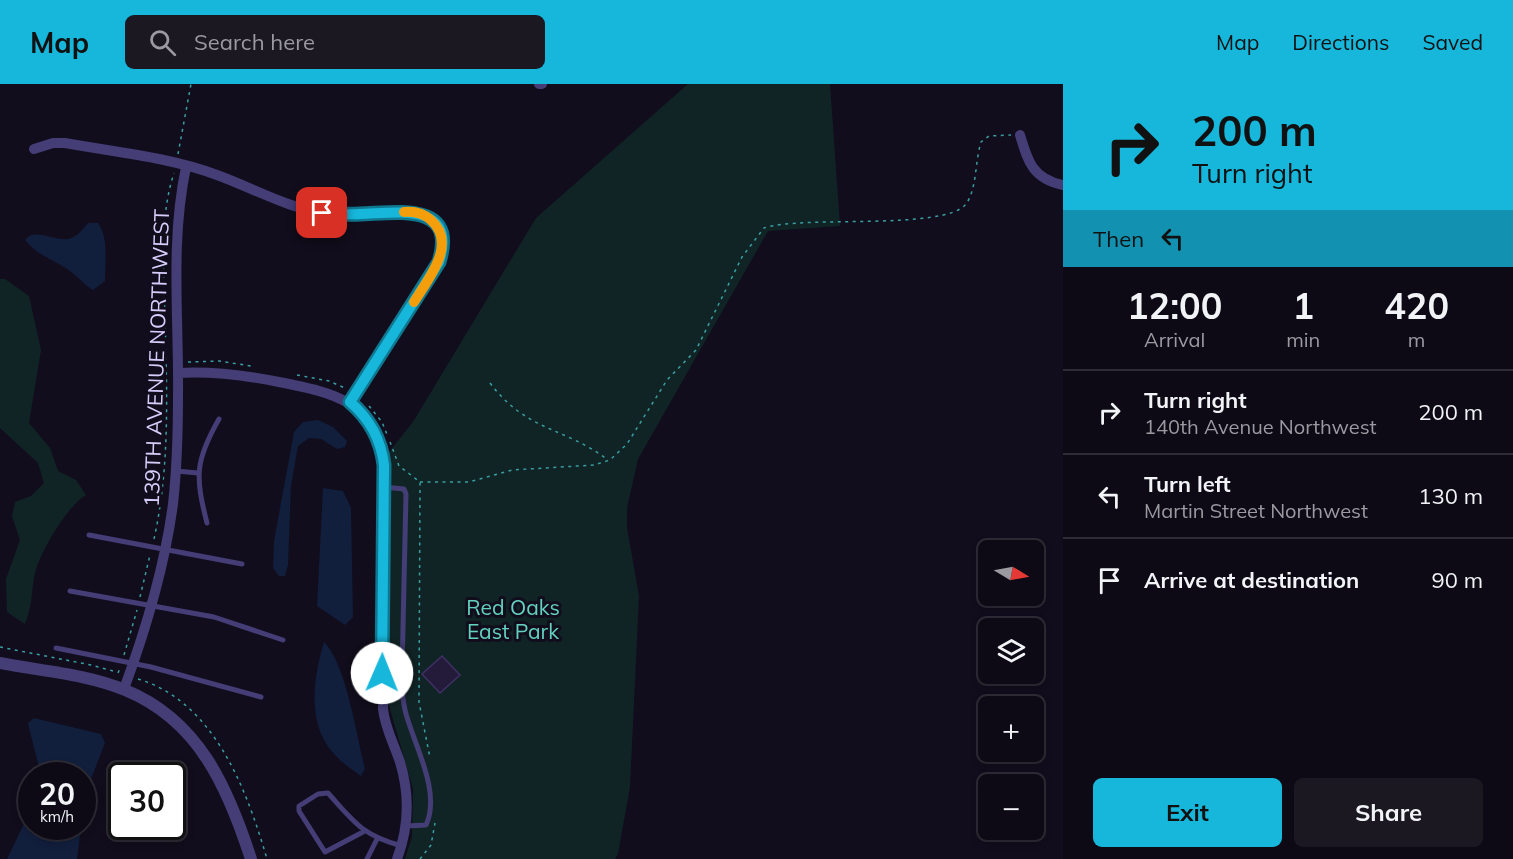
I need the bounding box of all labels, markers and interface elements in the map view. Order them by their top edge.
search box [125,15,545,69]
text: Map [30,25,89,60]
icon: search [146,26,179,59]
text: Search here [194,28,315,56]
text: Map [1216,29,1259,55]
text: Directions [1292,29,1389,55]
text: Saved [1422,29,1483,55]
text: 200 m [1192,104,1317,157]
icon: right [1093,108,1171,186]
text: Turn right [1192,156,1312,190]
pin [296,187,347,238]
icon: arrive [305,196,338,229]
street label: 139TH AVENUE NORTHWEST [138,208,174,507]
icon: left [1156,222,1189,255]
text: Then [1093,225,1144,253]
text: 12:00 [1127,283,1222,328]
text: 1 [1292,283,1314,328]
text: 420 [1384,283,1449,328]
text: Arrival [1144,327,1205,352]
text: min [1286,327,1320,352]
text: m [1408,327,1425,352]
text: Turn right [1144,386,1247,414]
icon: right [1093,396,1126,429]
text: 200 m [1418,398,1483,426]
text: 140th Avenue Northwest [1144,414,1377,439]
text: Turn left [1144,470,1231,498]
icon: left [1093,480,1126,513]
text: 130 m [1418,482,1483,510]
text: Martin Street Northwest [1144,498,1368,523]
north arrow [978,540,1044,606]
map controls [978,540,1044,840]
icon: arrive [1093,564,1126,597]
text: Arrive at destination [1144,566,1359,594]
text: 90 m [1432,566,1483,594]
park label: Red Oaks East Park [466,594,560,644]
button: layers [978,618,1044,684]
position arrow [350,641,414,705]
button: + [978,696,1044,762]
speed limit sign: 30 [108,762,186,840]
button: − [978,774,1044,840]
text: 20 [39,775,75,813]
button: Exit [1093,778,1282,847]
button: Share [1294,778,1483,847]
text: km/h [40,807,74,826]

